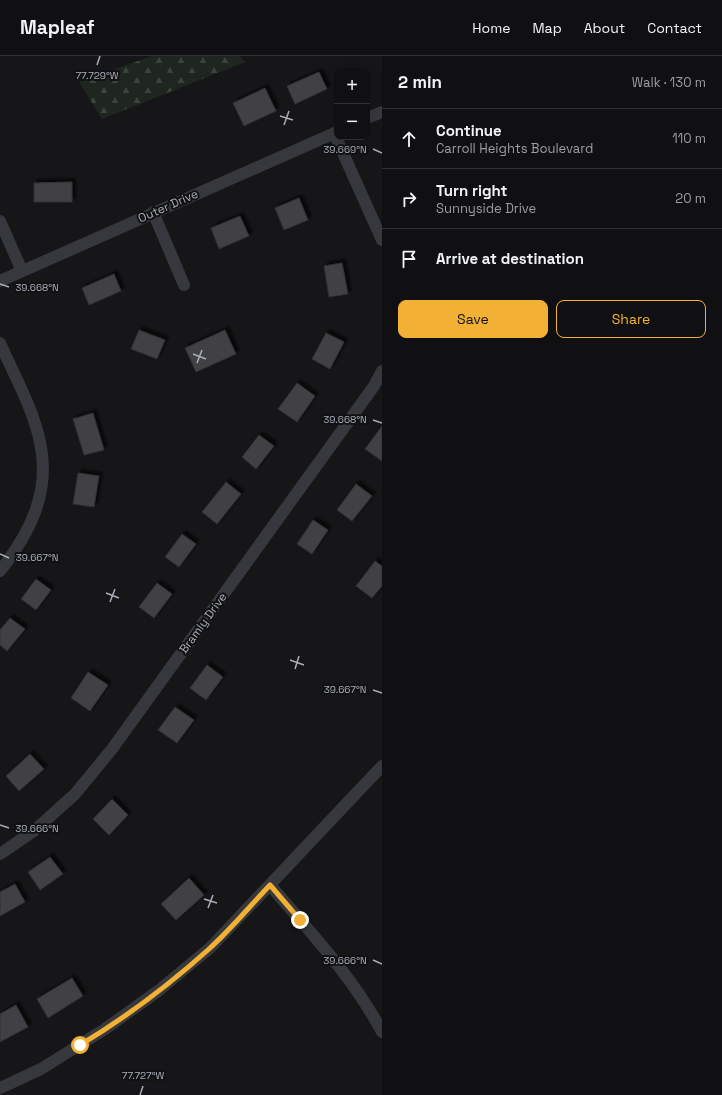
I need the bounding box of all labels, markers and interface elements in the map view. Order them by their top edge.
text: Mapleaf [20,15,94,40]
text: Home [472,19,510,37]
text: Map [532,19,562,37]
text: About [584,19,625,37]
text: Contact [647,19,702,37]
map controls [334,68,370,140]
button: + [334,68,370,104]
text: 77.729°W [75,69,119,82]
text: 2 min [398,71,442,93]
text: Walk · 130 m [632,74,706,91]
button: − [334,104,370,140]
text: Continue [436,121,502,140]
icon: ahead [398,128,420,150]
text: 110 m [672,130,706,147]
text: Carroll Heights Boulevard [436,140,593,157]
text: 39.669°N [323,143,367,156]
text: Turn right [436,181,507,200]
street label: Outer Drive [135,186,201,226]
icon: right [398,188,420,210]
text: 20 m [675,190,706,207]
text: Sunnyside Drive [436,200,536,217]
icon: arrive [398,248,420,270]
text: Arrive at destination [436,249,584,268]
text: 39.668°N [15,281,59,294]
button: Save [398,300,548,338]
button: Share [556,300,706,338]
text: 39.668°N [323,413,367,426]
text: 39.667°N [16,551,58,564]
street label: Bramly Drive [175,589,231,657]
text: 39.667°N [324,683,366,696]
text: 39.666°N [15,822,59,835]
route end [291,911,309,929]
text: 39.666°N [323,954,367,967]
route start [71,1036,89,1054]
text: 77.727°W [122,1069,164,1082]

